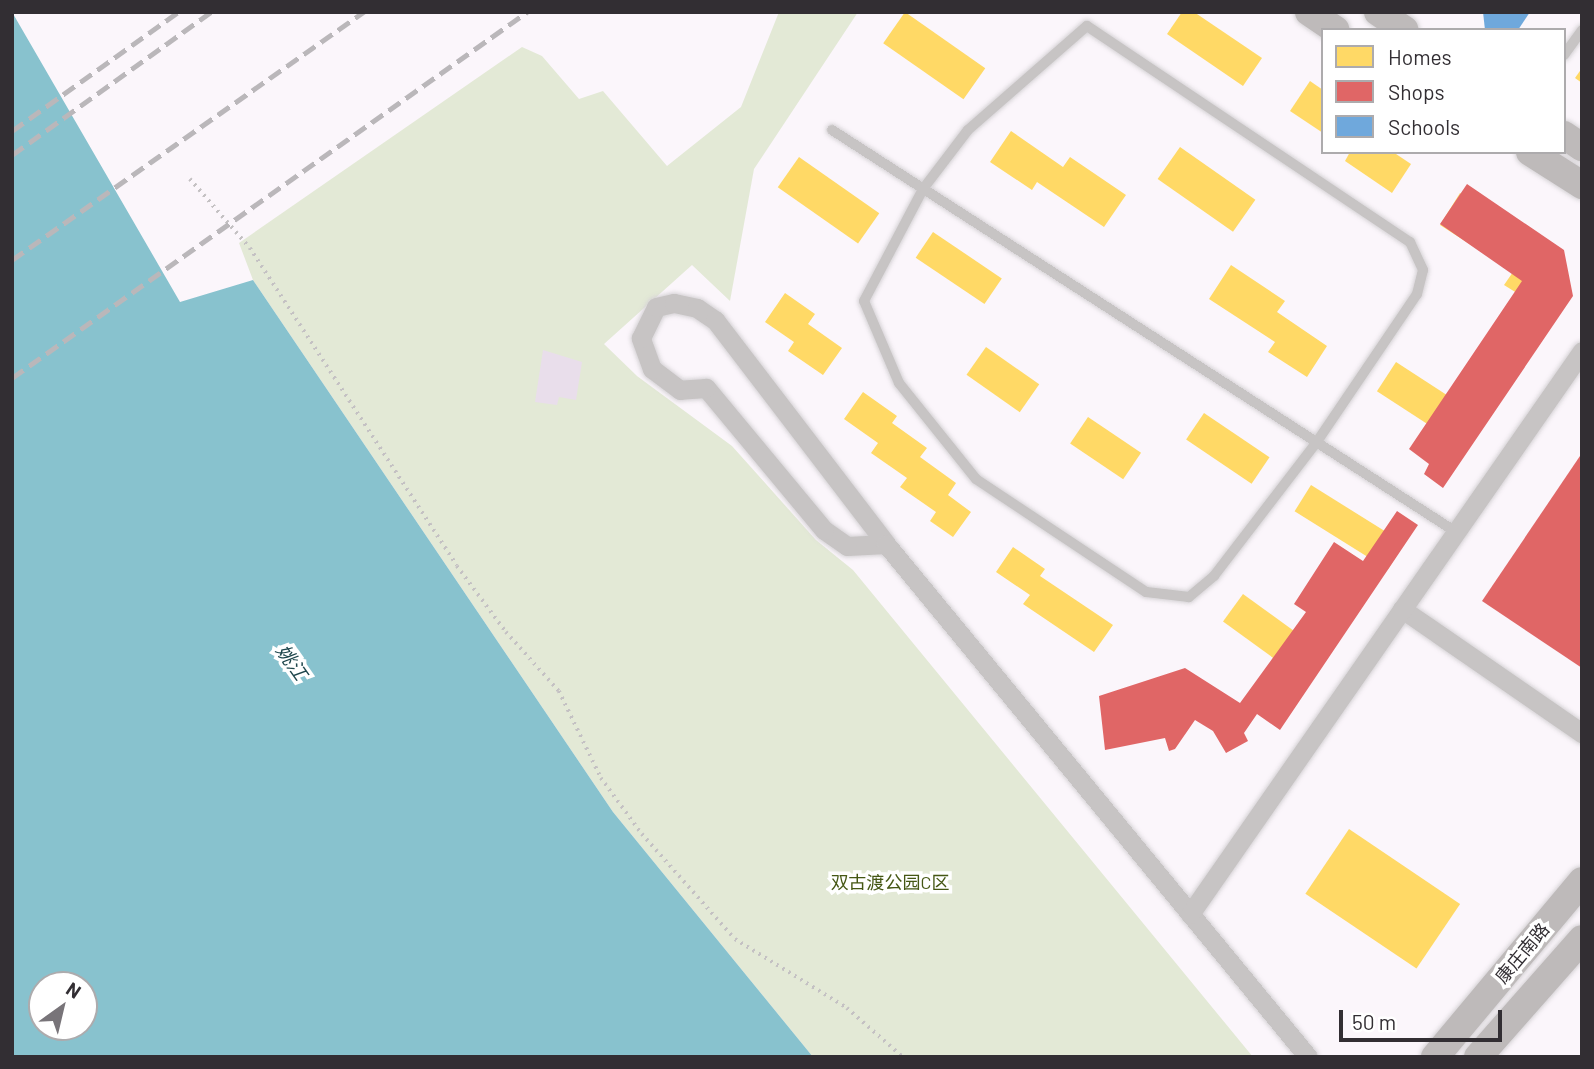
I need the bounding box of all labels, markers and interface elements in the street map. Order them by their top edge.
legend [1321,28,1566,154]
text: Homes [1388,44,1452,69]
text: Shops [1388,79,1445,104]
text: Schools [1388,114,1460,139]
water label: 姚江 [272,640,312,684]
park label: 双古渡公园C区 [831,871,949,893]
street label: 康庄南路 [1491,918,1553,988]
north arrow [28,971,98,1041]
text: N [62,977,86,1003]
scale bar [1342,996,1505,1040]
text: 50 m [1352,1009,1396,1034]

